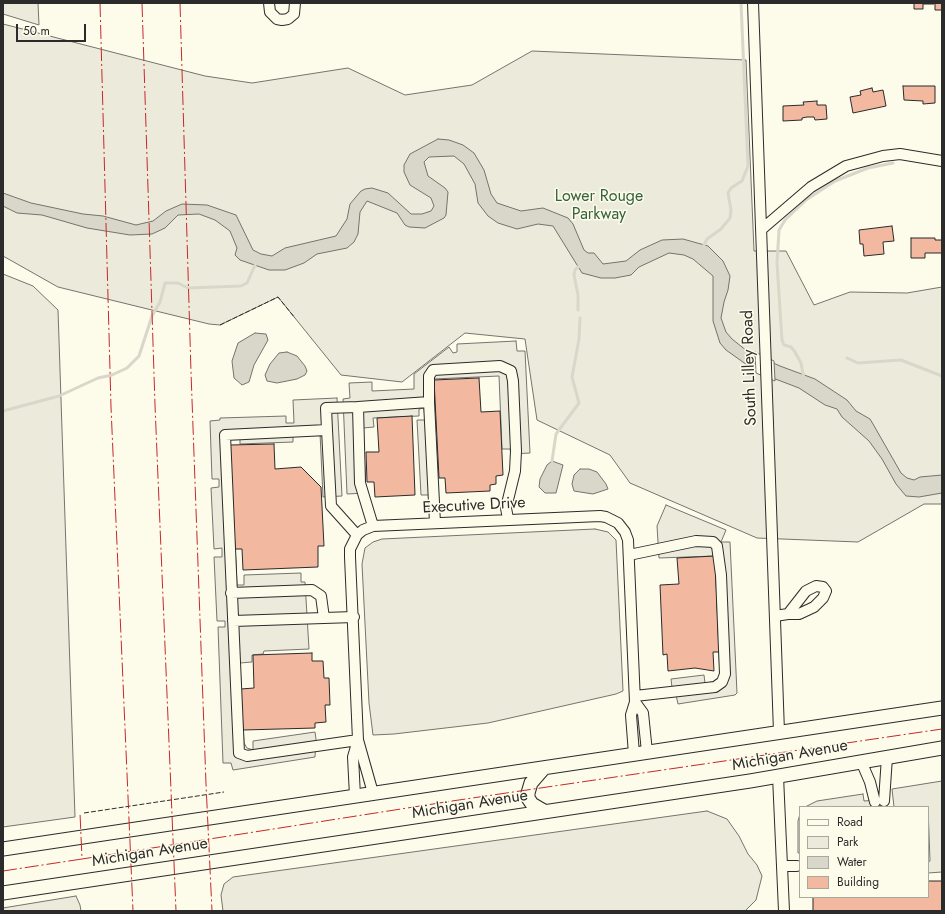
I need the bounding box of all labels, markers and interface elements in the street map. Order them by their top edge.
scale bar [18,16,88,42]
text: 50 m [23,22,50,40]
park label: Lower Rouge Parkway [555,187,643,225]
street label: South Lilley Road [738,310,762,426]
street label: Executive Drive [422,494,526,518]
street label: Michigan Avenue [731,736,849,776]
street label: Michigan Avenue [411,786,529,824]
legend [799,806,929,898]
text: Road [837,813,863,831]
text: Park [837,833,858,851]
street label: Michigan Avenue [91,834,209,872]
text: Water [837,853,867,871]
text: Building [837,873,879,891]

